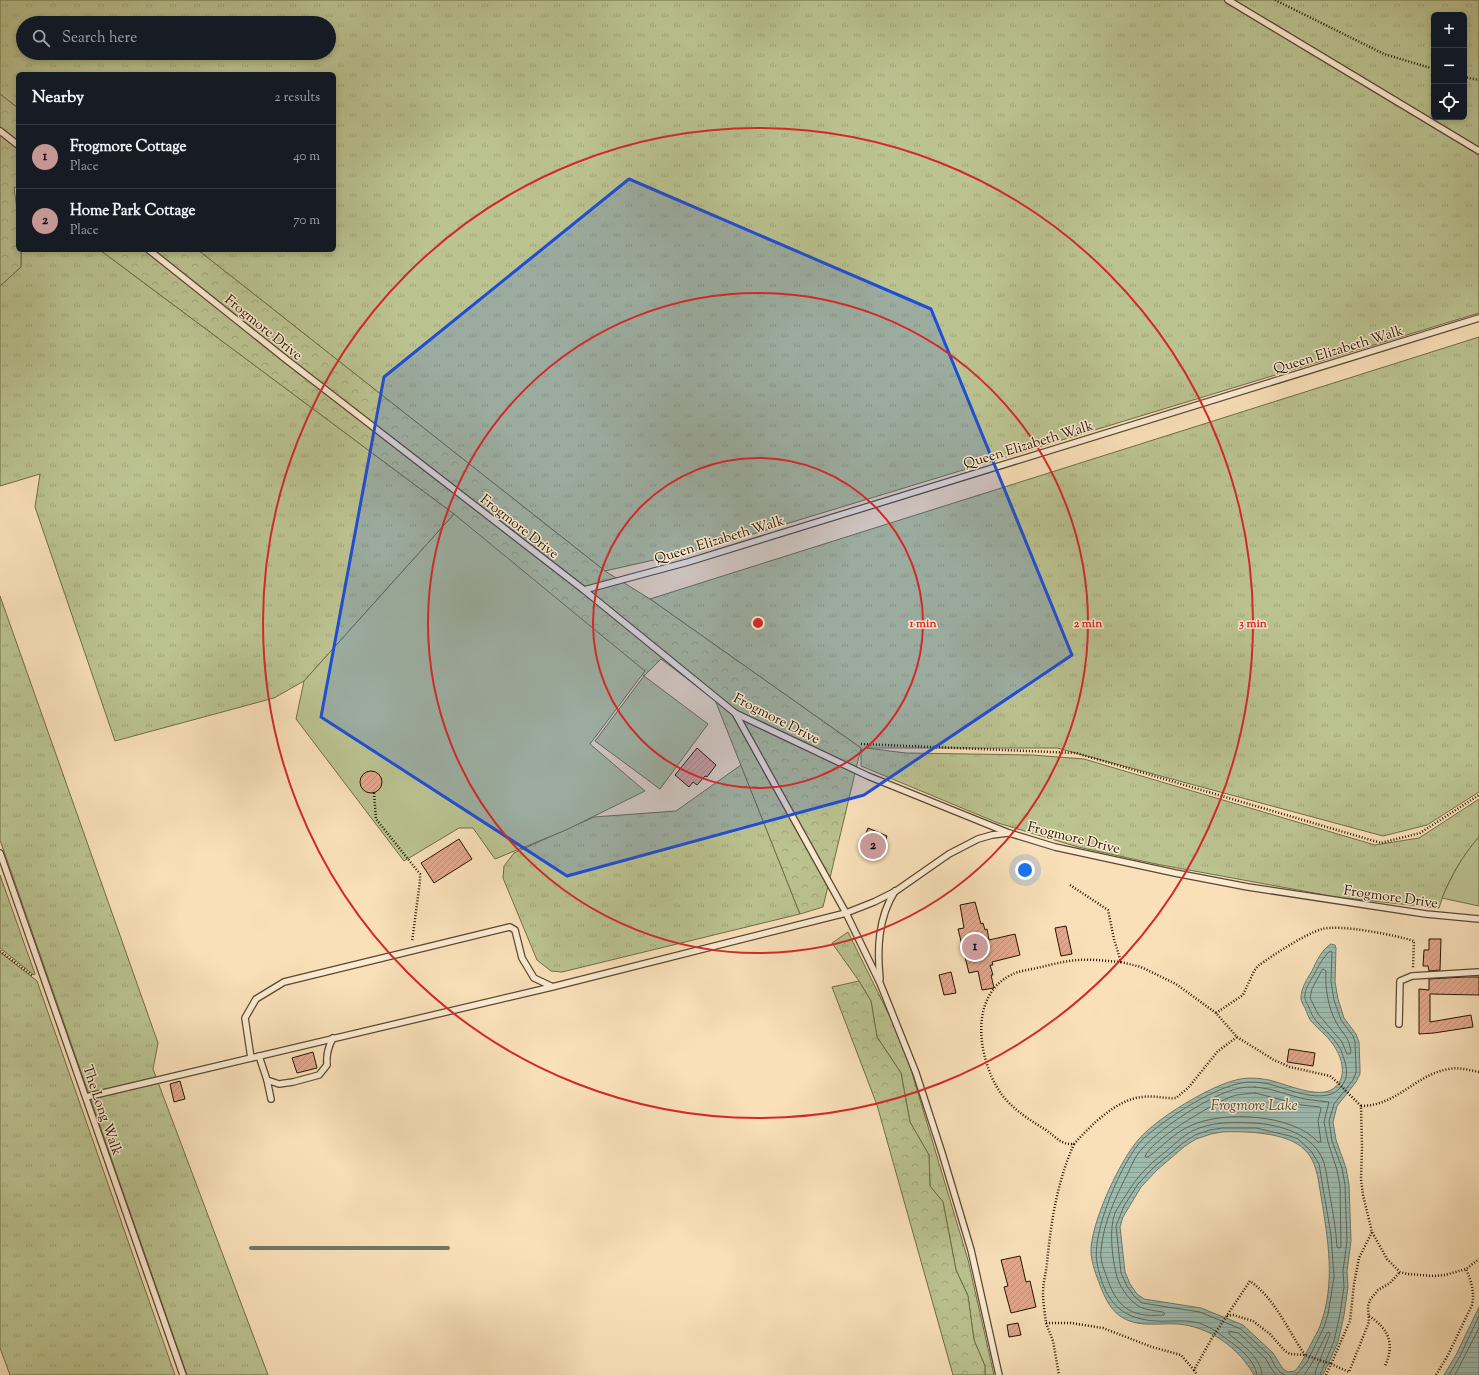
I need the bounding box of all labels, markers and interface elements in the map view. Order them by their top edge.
map controls [1431,12,1467,120]
button: + [1431,12,1467,48]
search box [16,16,336,60]
icon: search [30,27,52,49]
text: Search here [62,28,137,49]
button: − [1431,48,1467,84]
button: locate [1431,84,1467,120]
text: Nearby [32,86,84,110]
text: 2 results [275,89,320,107]
text: Frogmore Cottage [70,137,187,158]
text: 1 [43,148,47,166]
text: 40 m [293,148,320,166]
text: Place [70,158,99,176]
text: Home Park Cottage [70,201,195,222]
text: 2 [42,212,48,230]
text: 70 m [293,212,320,230]
text: Place [70,222,99,240]
street label: Frogmore Drive [220,291,306,366]
street label: Queen Elizabeth Walk [1271,322,1406,380]
street label: Queen Elizabeth Walk [961,417,1096,475]
street label: Frogmore Drive [475,491,562,565]
street label: Queen Elizabeth Walk [652,512,787,570]
text: 1 min [908,615,937,633]
text: 2 min [1074,615,1103,633]
text: 3 min [1239,615,1268,633]
centre of rings [751,616,765,630]
street label: Frogmore Drive [729,689,823,750]
street label: Frogmore Drive [1025,818,1122,860]
pin: 2 [860,831,886,861]
your location [1015,860,1035,880]
street label: Frogmore Drive [1342,881,1439,914]
pin: 1 [962,932,988,962]
street label: The Long Walk [76,1063,126,1159]
water label: Frogmore Lake [1210,1096,1298,1117]

